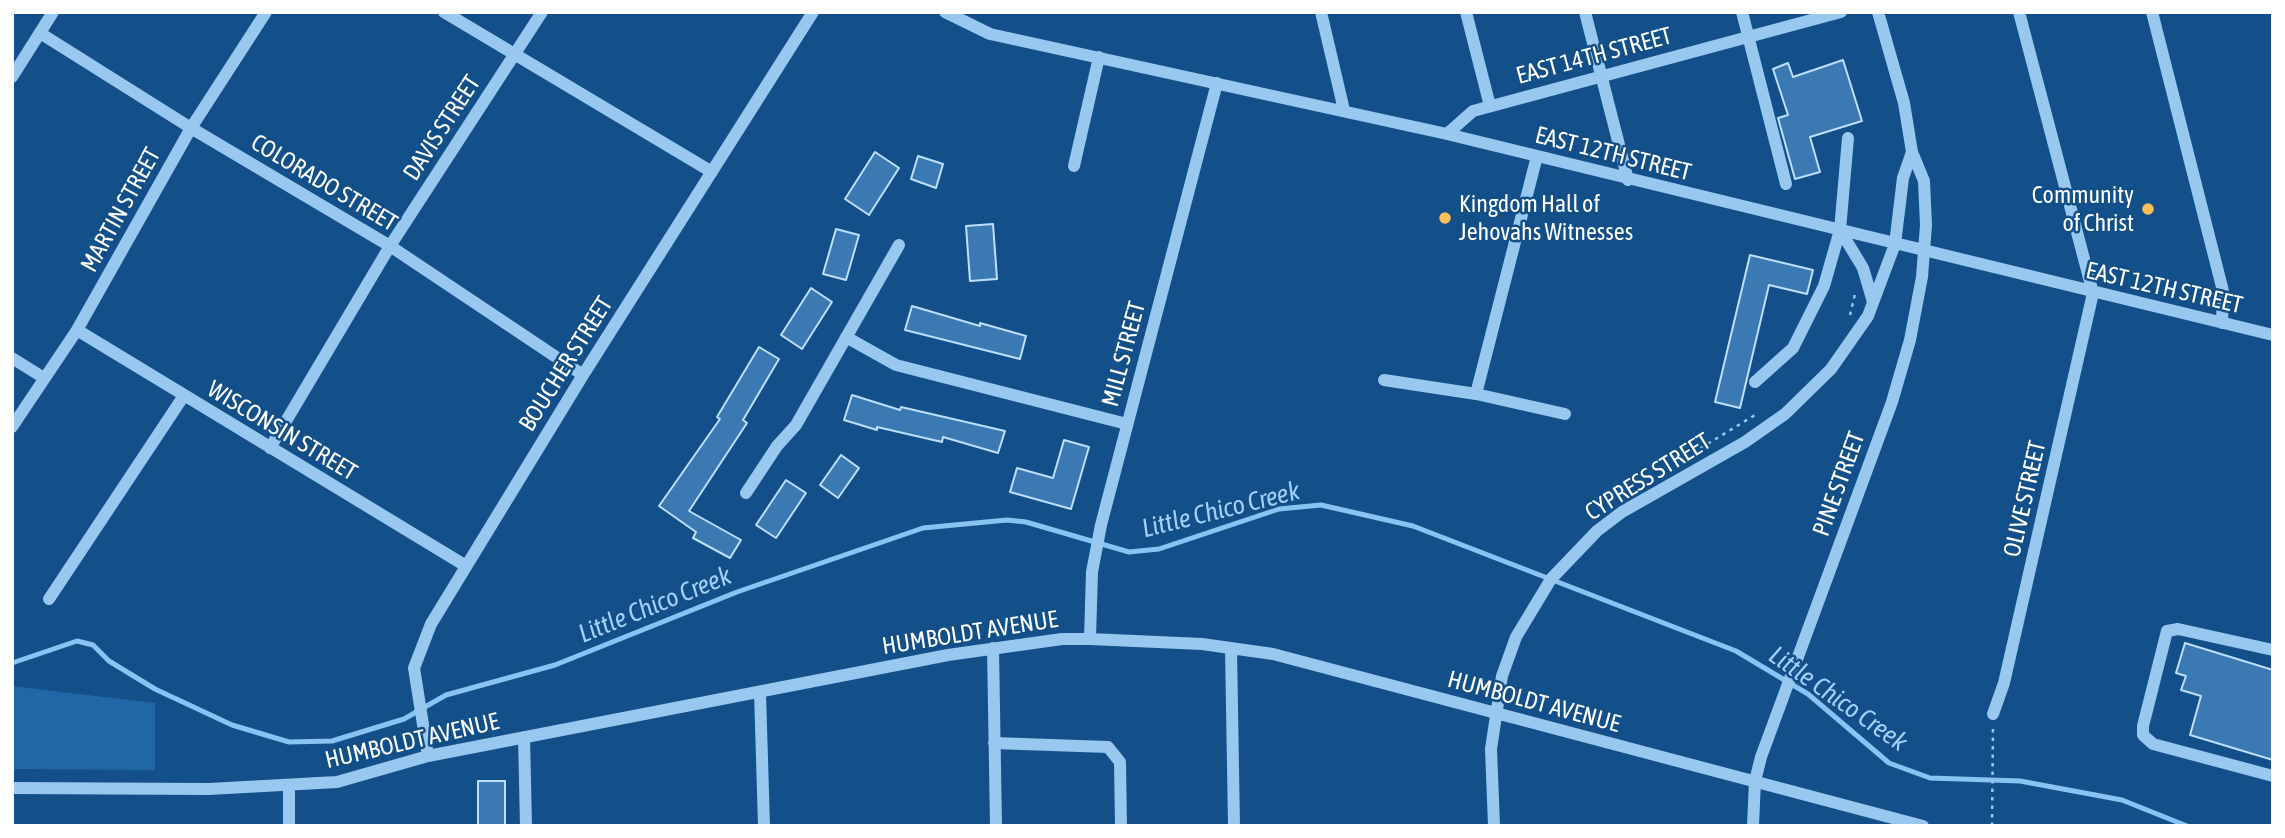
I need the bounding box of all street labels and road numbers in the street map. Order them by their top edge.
street label: EAST 14TH STREET [1513,21,1675,91]
street label: DAVIS STREET [397,70,487,186]
street label: EAST 12TH STREET [1532,121,1694,187]
street label: COLORADO STREET [246,128,402,238]
street label: MARTIN STREET [75,143,167,277]
street label: EAST 12TH STREET [2083,256,2245,320]
street label: BOUCHER STREET [513,291,619,437]
street label: MILL STREET [1096,298,1152,410]
street label: WISCONSIN STREET [202,375,362,487]
street label: CYPRESS STREET [1580,427,1716,527]
street label: PINE STREET [1807,428,1871,540]
street label: OLIVE STREET [1998,438,2052,560]
street label: HUMBOLDT AVENUE [880,605,1060,661]
street label: HUMBOLDT AVENUE [1445,665,1623,739]
street label: HUMBOLDT AVENUE [322,707,502,775]

